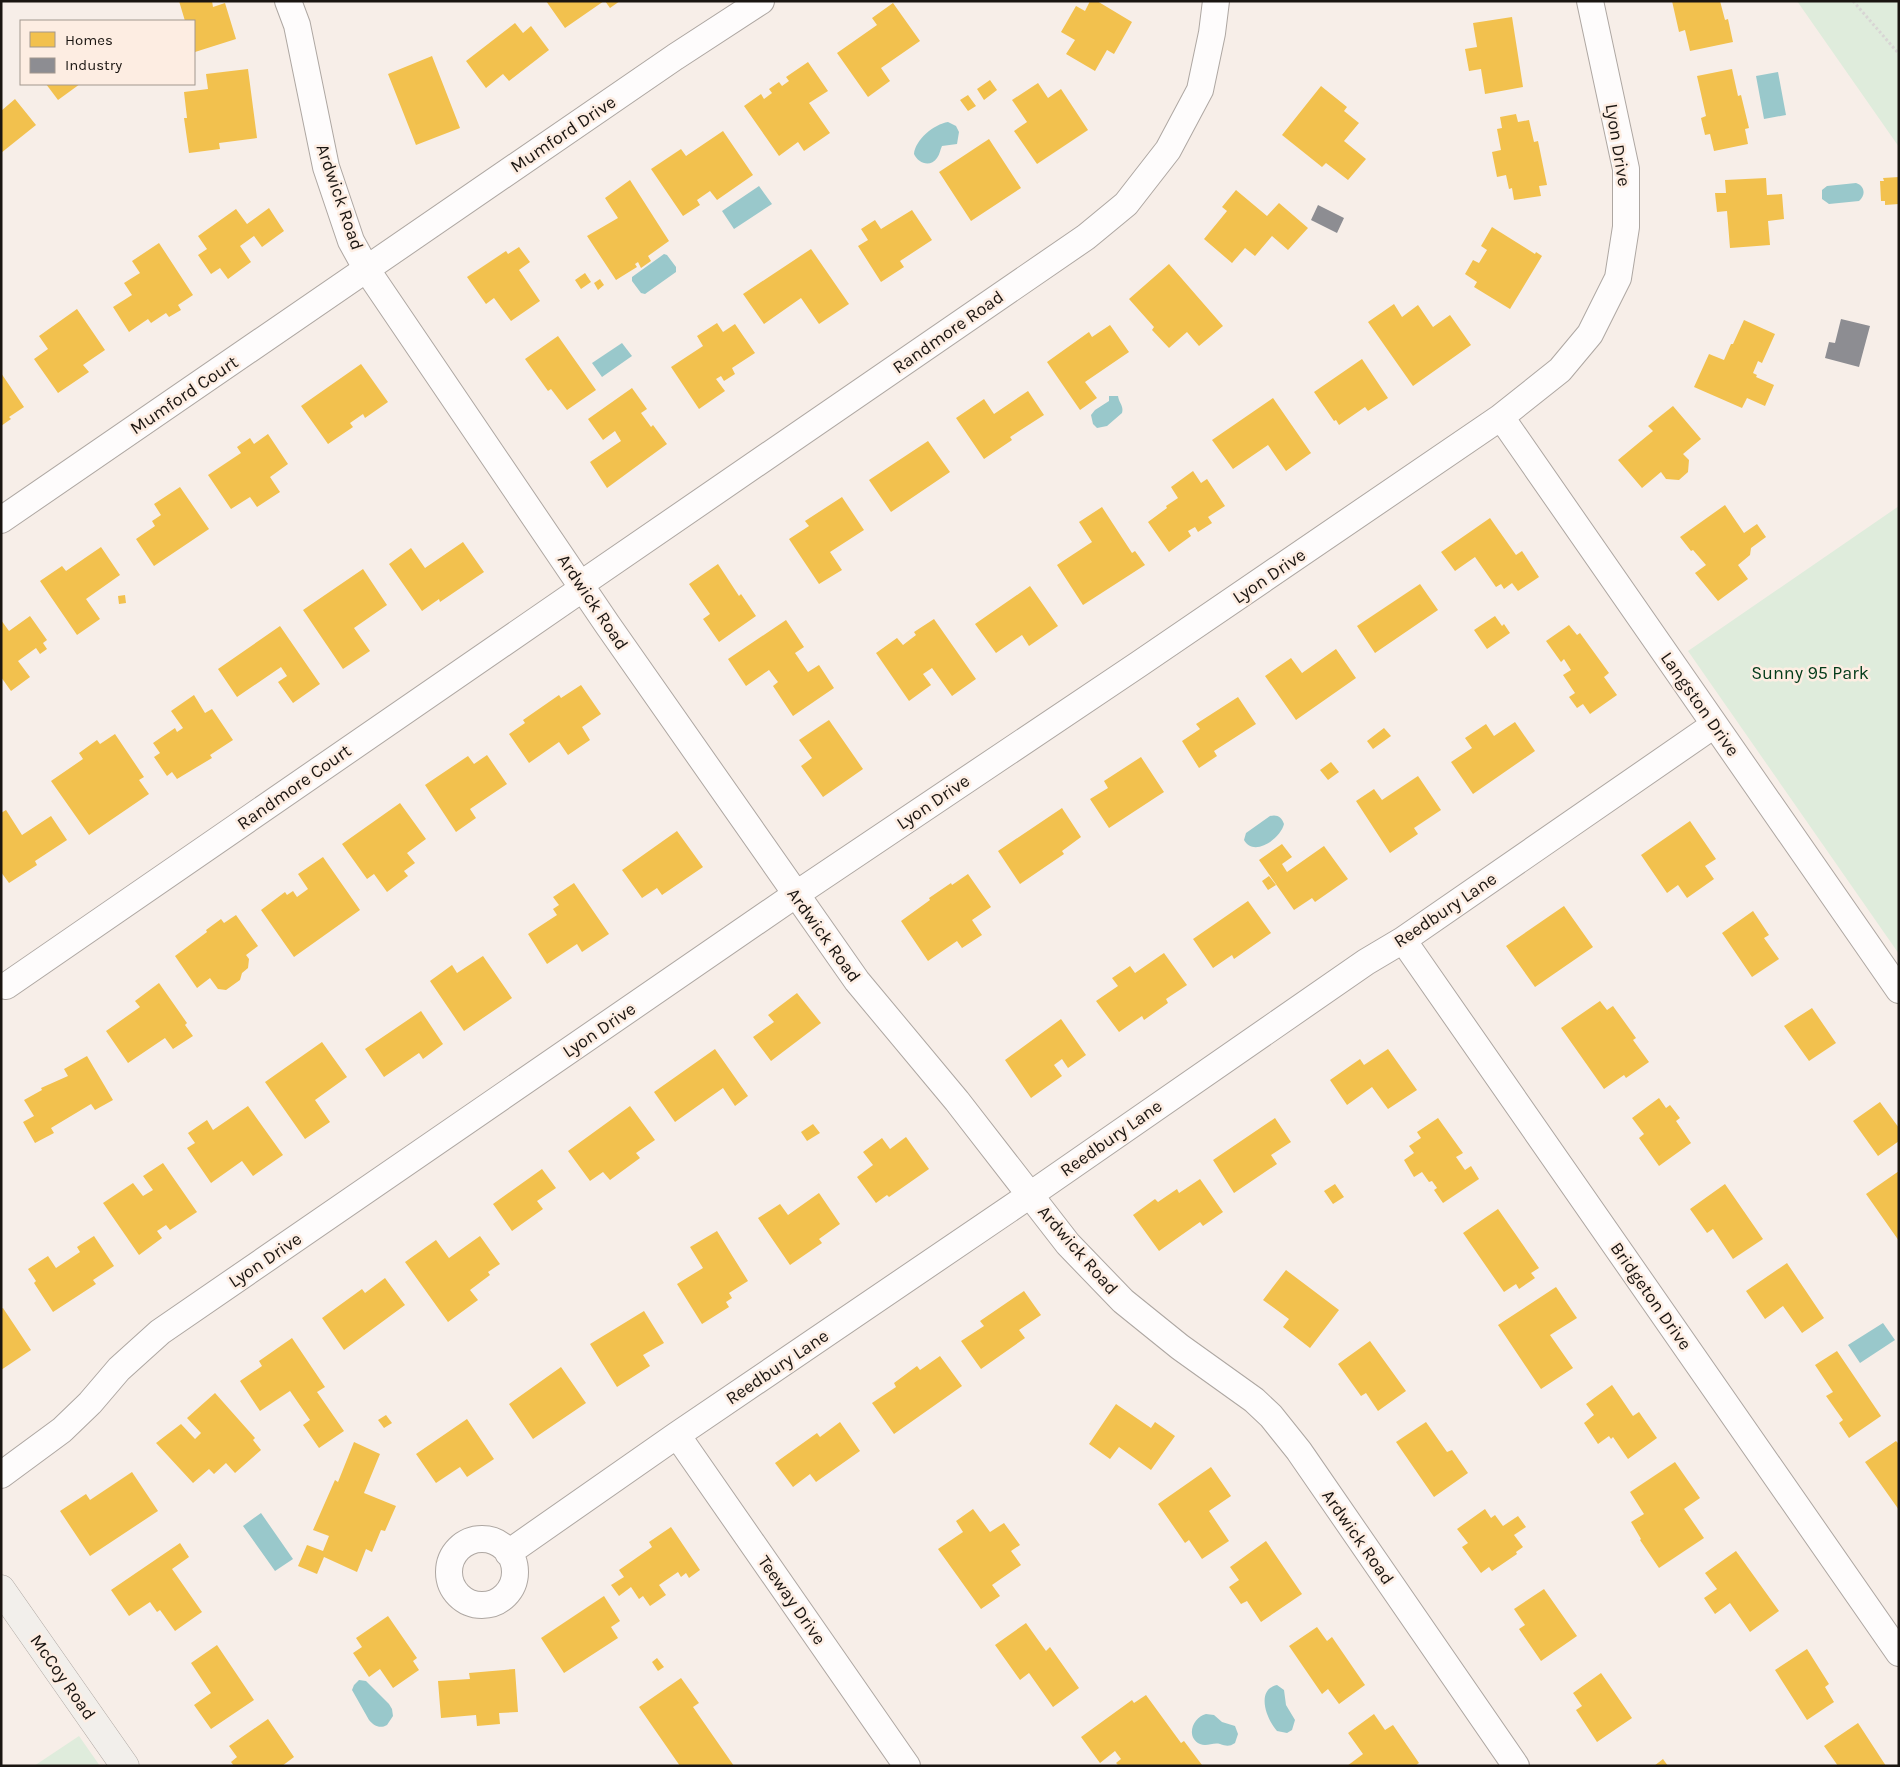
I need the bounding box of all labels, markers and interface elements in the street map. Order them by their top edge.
legend [20,20,195,85]
text: Homes [65,31,113,49]
text: Industry [65,56,122,74]
street label: Mumford Drive [506,91,620,177]
street label: Lyon Drive [1601,102,1635,188]
street label: Ardwick Road [312,141,368,253]
street label: Randmore Road [888,286,1008,378]
street label: Mumford Court [126,351,242,439]
street label: Lyon Drive [1228,544,1310,608]
street label: Ardwick Road [553,550,633,654]
street label: Langston Drive [1656,647,1744,761]
park label: Sunny 95 Park [1751,662,1869,684]
street label: Randmore Court [233,739,355,835]
street label: Lyon Drive [892,770,974,834]
street label: Reedbury Lane [1389,868,1501,952]
street label: Ardwick Road [782,884,866,986]
street label: Lyon Drive [558,998,640,1062]
street label: Reedbury Lane [1056,1095,1166,1181]
street label: Ardwick Road [1033,1201,1123,1299]
street label: Lyon Drive [224,1228,306,1292]
street label: Bridgeton Drive [1606,1238,1696,1354]
street label: Reedbury Lane [721,1325,833,1409]
street label: Ardwick Road [1317,1485,1399,1589]
street label: Teeway Drive [753,1551,831,1649]
street label: McCoy Road [25,1630,101,1724]

